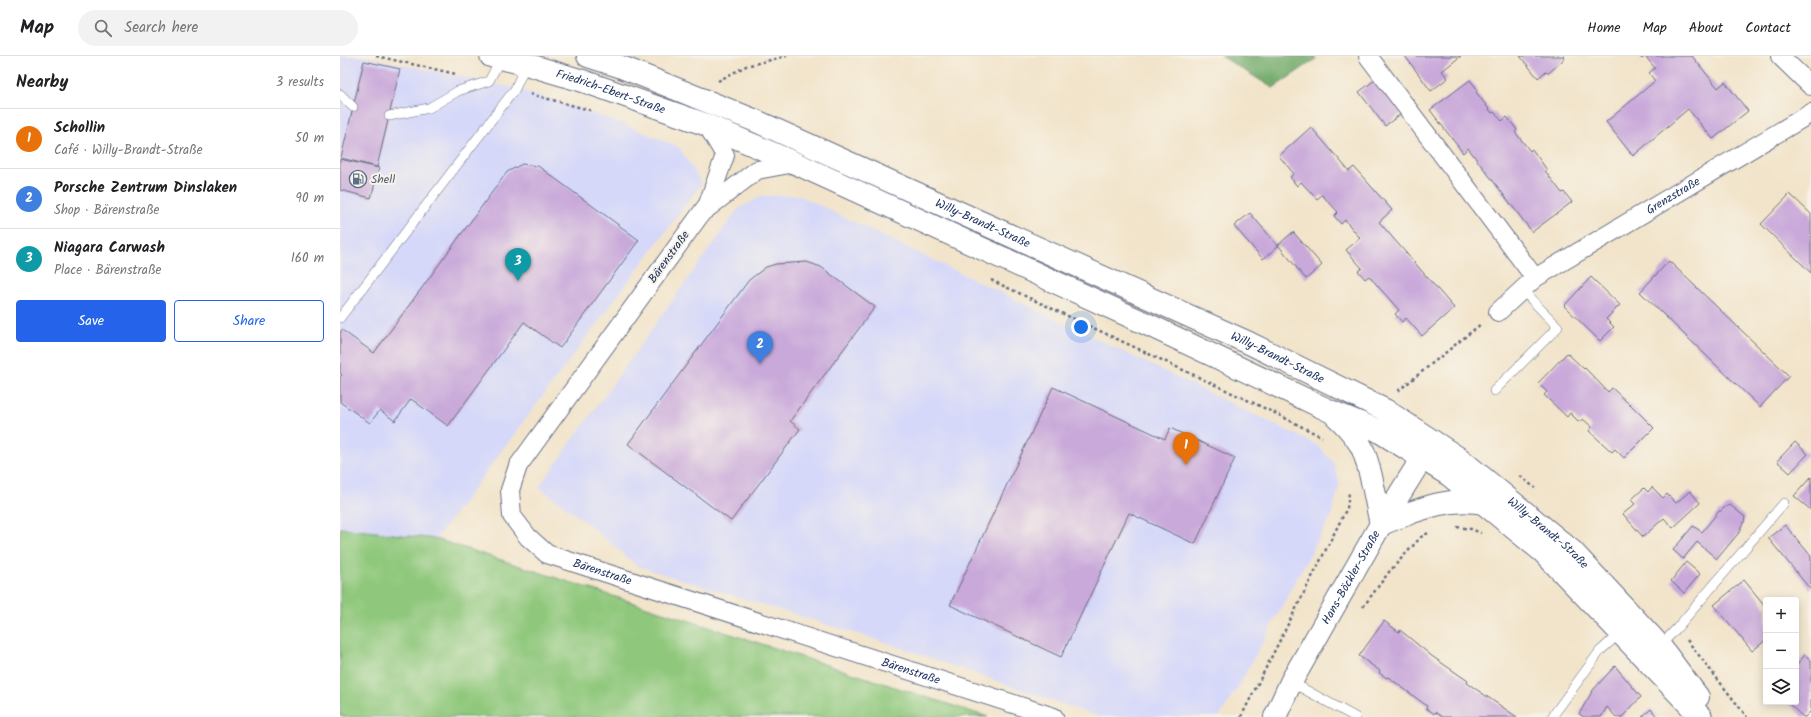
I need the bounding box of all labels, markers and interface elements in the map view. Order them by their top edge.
search box [78,10,358,46]
text: Map [20,13,54,43]
text: Search here [124,16,198,40]
icon: search [92,17,114,39]
text: Home [1587,17,1621,39]
text: Map [1643,17,1667,39]
text: About [1689,17,1723,39]
text: Contact [1745,17,1791,39]
street label: Friedrich-Ebert-Straße [554,64,669,119]
text: Nearby [16,69,68,96]
text: 3 results [276,72,324,93]
text: Schollin [54,116,105,140]
text: 1 [27,128,31,149]
text: 50 m [295,128,324,149]
text: Café · Willy-Brandt-Straße [54,140,203,161]
fuel station icon: Shell [348,169,368,189]
place label: Shell [371,170,395,189]
street label: Grenzstraße [1642,172,1704,219]
text: Porsche Zentrum Dinslaken [54,176,237,200]
text: 2 [25,188,33,209]
text: 90 m [296,188,324,209]
street label: Willy-Brandt-Straße [932,193,1034,253]
text: Shop · Bärenstraße [54,200,159,221]
street label: Bärenstraße [643,226,695,287]
text: Niagara Carwash [54,236,165,260]
text: 3 [25,248,33,269]
text: 160 m [291,248,324,269]
pin: 3 [505,248,531,281]
text: Place · Bärenstraße [54,260,161,281]
button: Save [16,300,166,342]
button: Share [174,300,324,342]
your location [1071,317,1091,337]
street label: Willy-Brandt-Straße [1228,327,1328,389]
pin: 2 [747,331,773,364]
pin: 1 [1173,432,1199,465]
street label: Willy-Brandt-Straße [1503,492,1594,573]
street label: Hans-Böckler-Straße [1316,526,1385,628]
street label: Bärenstraße [571,553,635,590]
map controls [1763,597,1799,705]
button: + [1763,597,1799,633]
button: − [1763,633,1799,669]
street label: Bärenstraße [879,653,943,690]
button: layers [1763,669,1799,705]

